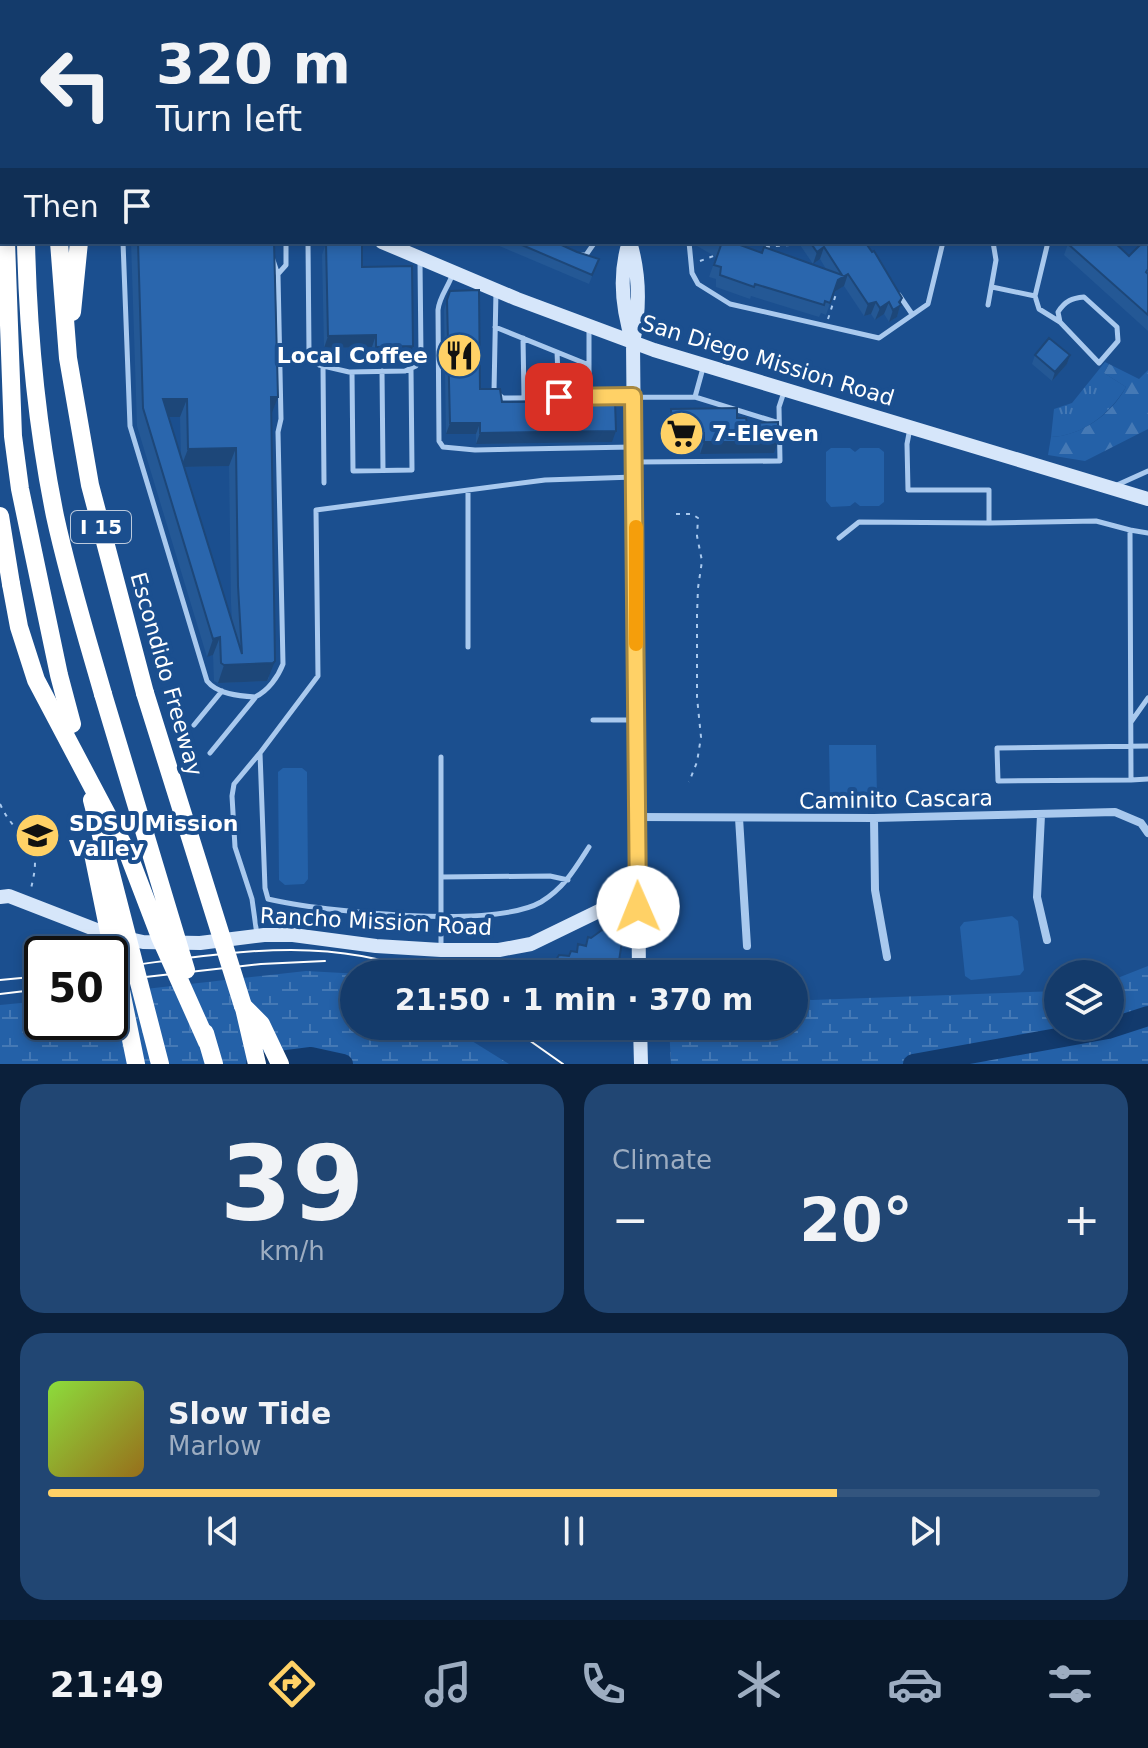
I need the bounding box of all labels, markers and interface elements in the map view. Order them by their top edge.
text: 320 m [156,31,351,96]
icon: left [24,32,128,136]
text: Turn left [156,98,302,139]
icon: arrive [115,184,159,228]
text: Then [24,189,99,224]
street label: San Diego Mission Road [638,310,897,411]
restaurant icon: Local Coffee [435,331,483,379]
place label: Local Coffee [277,343,428,368]
pin [525,363,593,431]
icon: arrive [537,375,581,419]
supermarket icon: 7-Eleven [657,409,705,457]
place label: 7-Eleven [712,421,819,446]
road number: I 15 [71,511,131,543]
street label: Escondido Freeway [125,569,208,779]
street label: Caminito Cascara [799,785,993,814]
place label: SDSU Mission Valley [69,811,238,861]
school or university icon: SDSU Mission Valley [14,812,62,860]
position arrow [596,865,680,949]
street label: Rancho Mission Road [259,903,493,940]
speed limit sign: 50 [24,936,128,1040]
map controls [1044,960,1124,1040]
button: layers [1044,960,1124,1040]
text: 21:50 · 1 min · 370 m [395,982,753,1017]
text: 39 [220,1123,364,1245]
text: Climate [612,1145,712,1175]
text: 20° [799,1185,913,1255]
text: − [612,1194,649,1245]
text: + [1063,1194,1100,1245]
text: km/h [259,1236,325,1266]
text: Slow Tide [168,1396,331,1431]
text: Marlow [168,1431,261,1461]
icon: previous [201,1509,245,1553]
icon: pause [552,1509,596,1553]
icon: next [903,1509,947,1553]
icon: directions [264,1656,320,1712]
icon: music [420,1656,476,1712]
icon: phone [575,1656,631,1712]
icon: climate [731,1656,787,1712]
icon: car [887,1656,943,1712]
icon: filters [1042,1656,1098,1712]
text: 21:49 [50,1664,164,1705]

